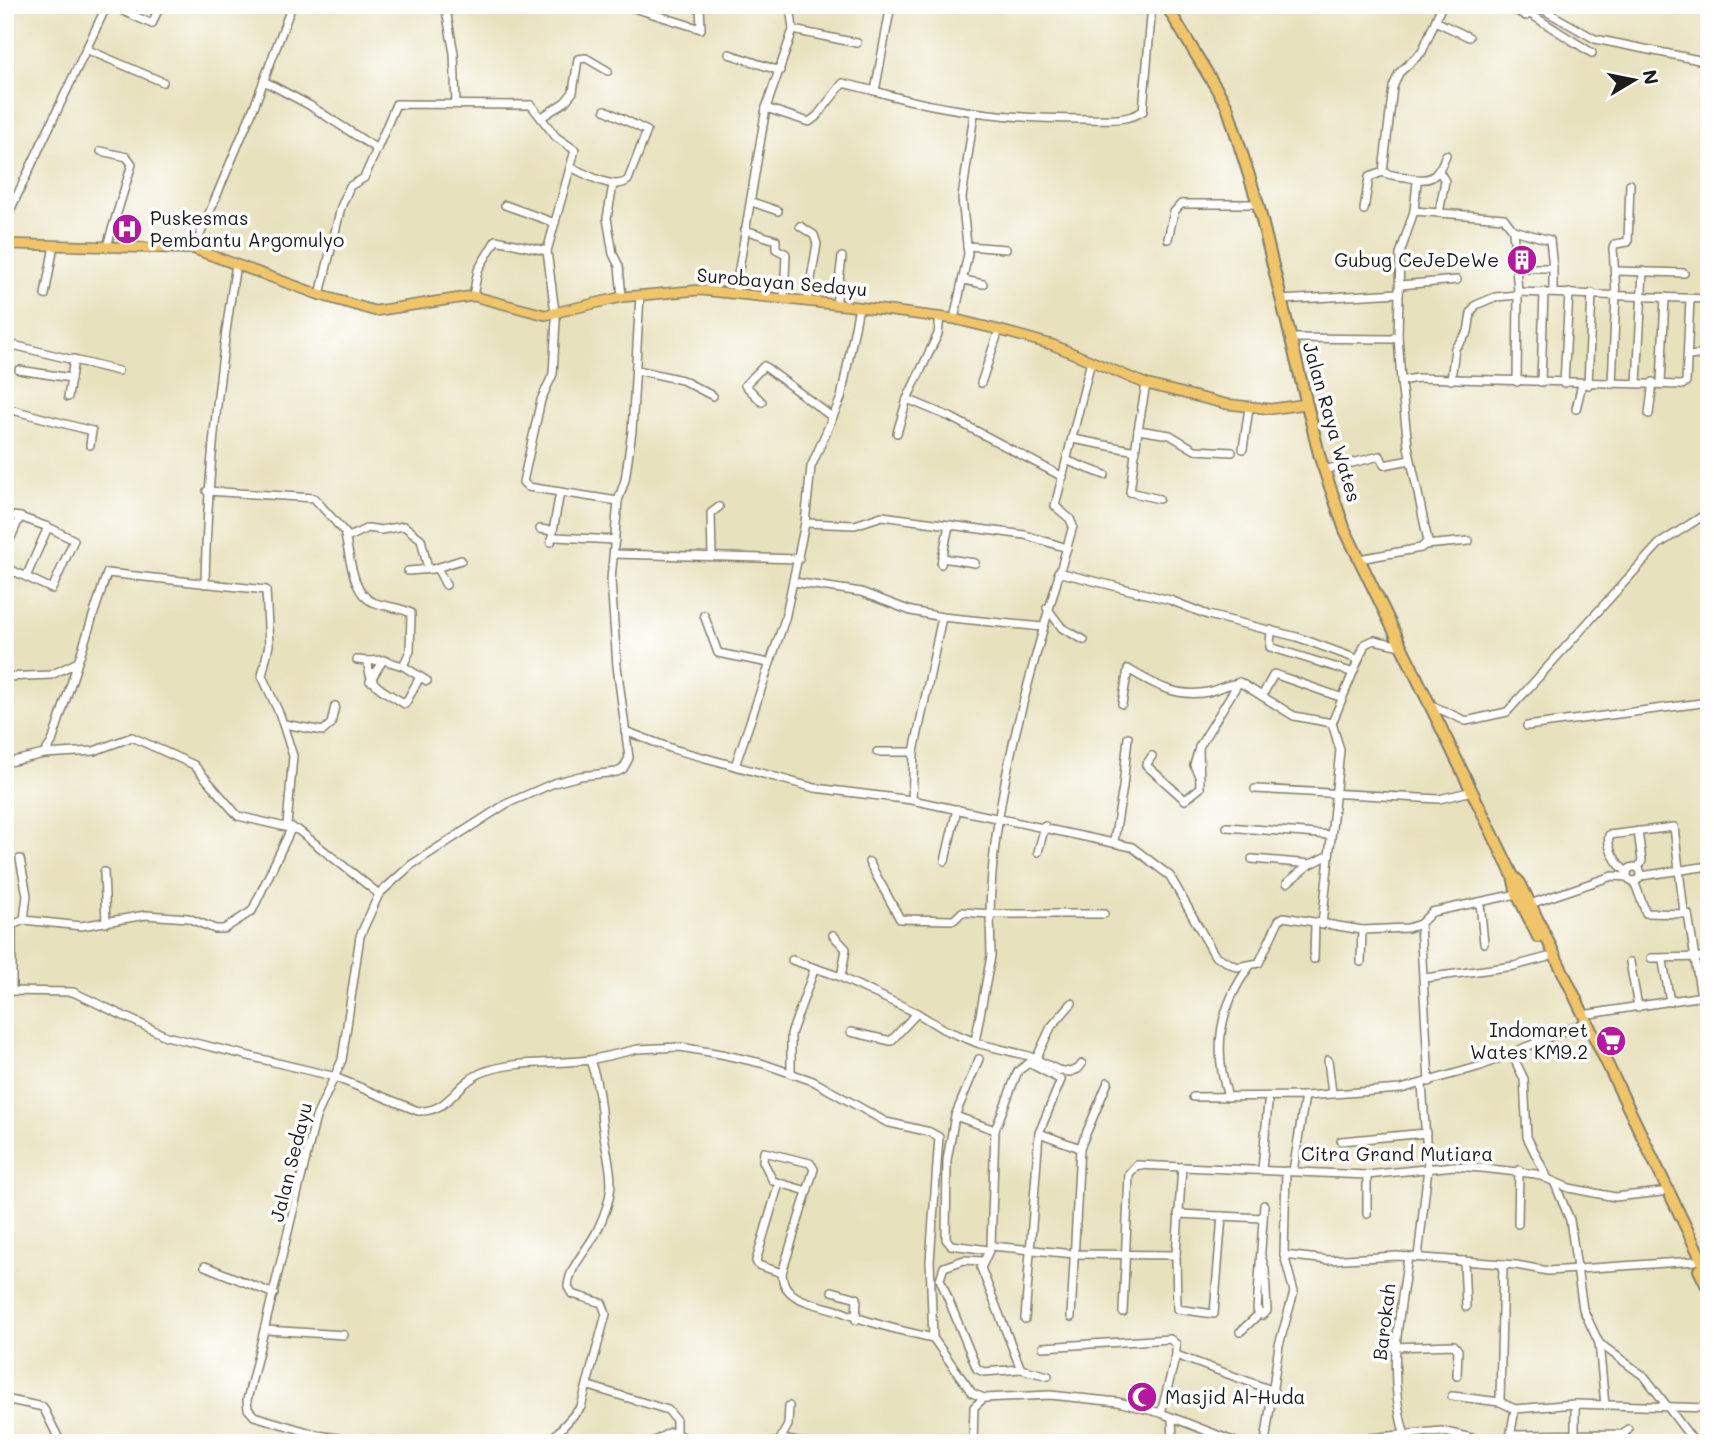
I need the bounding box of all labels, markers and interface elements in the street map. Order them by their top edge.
north arrow [1598,46,1668,116]
text: N [1638,68,1665,86]
place label: Puskesmas Pembantu Argomulyo [150,205,344,252]
hospital icon: Puskesmas Pembantu Argomulyo [110,212,144,246]
building icon: Gubug CeJeDeWe [1505,243,1539,277]
place label: Gubug CeJeDeWe [1334,247,1499,272]
street label: Surobayan Sedayu [696,262,868,301]
street label: Jalan Raya Wates [1298,339,1367,505]
place label: Indomaret Wates KM9.2 [1470,1017,1588,1064]
supermarket icon: Indomaret Wates KM9.2 [1594,1024,1628,1058]
street label: Jalan Sedayu [264,1100,317,1224]
street label: Citra Grand Mutiara [1301,1141,1493,1166]
street label: Barokah [1366,1282,1401,1362]
mosque icon: Masjid Al-Huda [1125,1380,1159,1414]
place label: Masjid Al-Huda [1165,1384,1305,1409]

